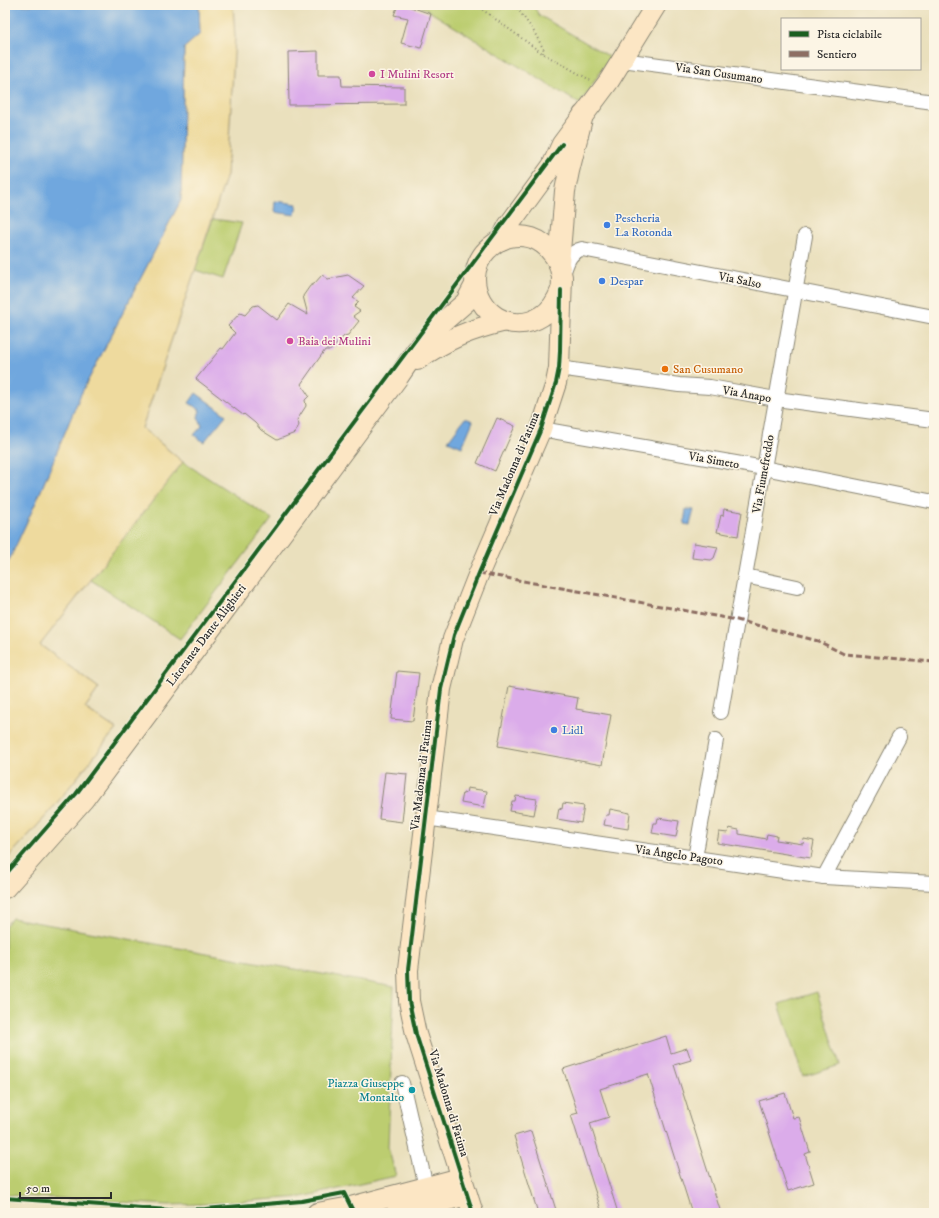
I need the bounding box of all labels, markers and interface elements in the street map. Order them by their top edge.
legend [781,18,921,70]
text: Pista ciclabile [817,27,882,42]
text: Sentiero [817,47,857,62]
street label: Via San Cusumano [673,60,764,87]
place label: I Mulini Resort [380,67,454,82]
marker: I Mulini Resort [367,69,377,79]
place label: Pescheria La Rotonda [615,211,673,240]
marker: Pescheria La Rotonda [602,220,612,230]
street label: Via Salso [716,269,763,292]
place label: Despar [610,274,644,289]
marker: Despar [597,276,607,286]
place label: Baia dei Mulini [298,334,371,349]
marker: Baia dei Mulini [285,336,295,346]
place label: San Cusumano [673,362,743,377]
marker: San Cusumano [660,364,670,374]
street label: Via Anapo [720,383,773,406]
street label: Via Madonna di Fatima [485,409,543,519]
street label: Via Fiumefreddo [749,433,778,516]
street label: Via Simeto [686,448,741,472]
street label: Litoranea Dante Alighieri [163,581,250,689]
street label: Via Madonna di Fatima [407,718,436,832]
place label: Lidl [562,723,584,738]
marker: Lidl [549,725,559,735]
street label: Via Angelo Pagoto [633,842,724,869]
street label: Via Madonna di Fatima [425,1047,472,1159]
place label: Piazza Giuseppe Montalto [328,1076,404,1105]
marker: Piazza Giuseppe Montalto [407,1085,417,1095]
scale bar [20,1174,111,1200]
text: 50 m [26,1181,50,1196]

